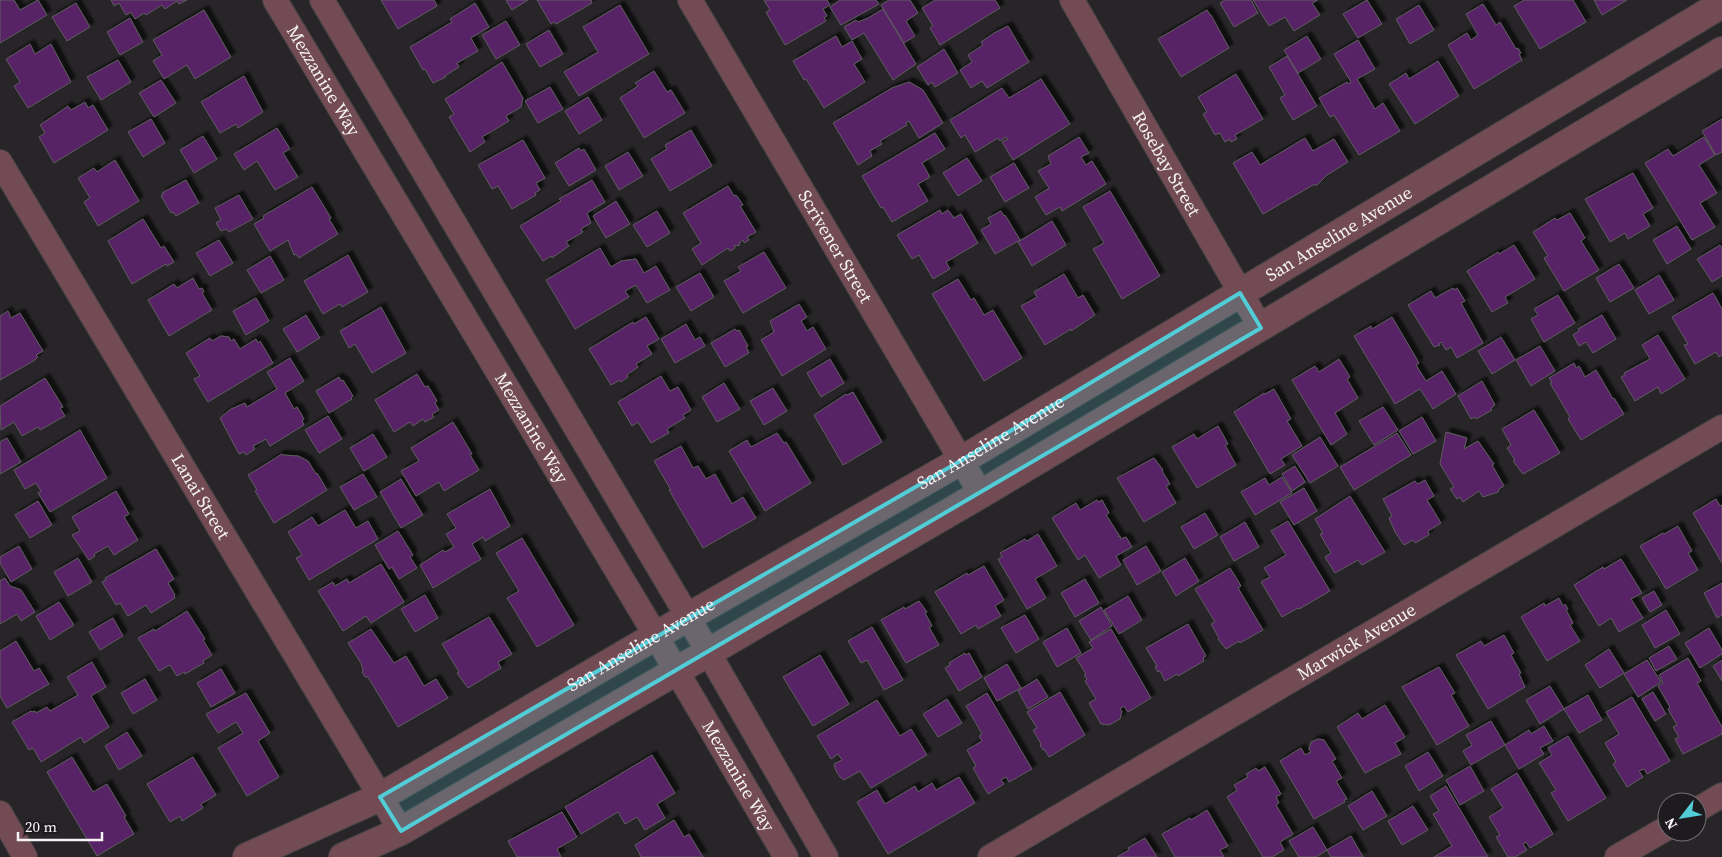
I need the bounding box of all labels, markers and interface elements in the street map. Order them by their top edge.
street label: Mezzanine Way [281,20,367,141]
street label: Rosebay Street [1127,106,1207,221]
street label: San Anseline Avenue [1260,180,1417,287]
street label: Scrivener Street [793,185,879,307]
street label: Mezzanine Way [489,368,575,488]
street label: San Anseline Avenue [912,389,1069,495]
street label: Lanai Street [166,449,236,544]
street label: San Anseline Avenue [562,591,719,697]
street label: Marwick Avenue [1292,597,1420,686]
street label: Mezzanine Way [696,716,782,837]
north arrow [1657,792,1707,842]
scale bar [18,810,101,842]
text: N [1660,814,1682,833]
text: 20 m [25,816,57,837]

